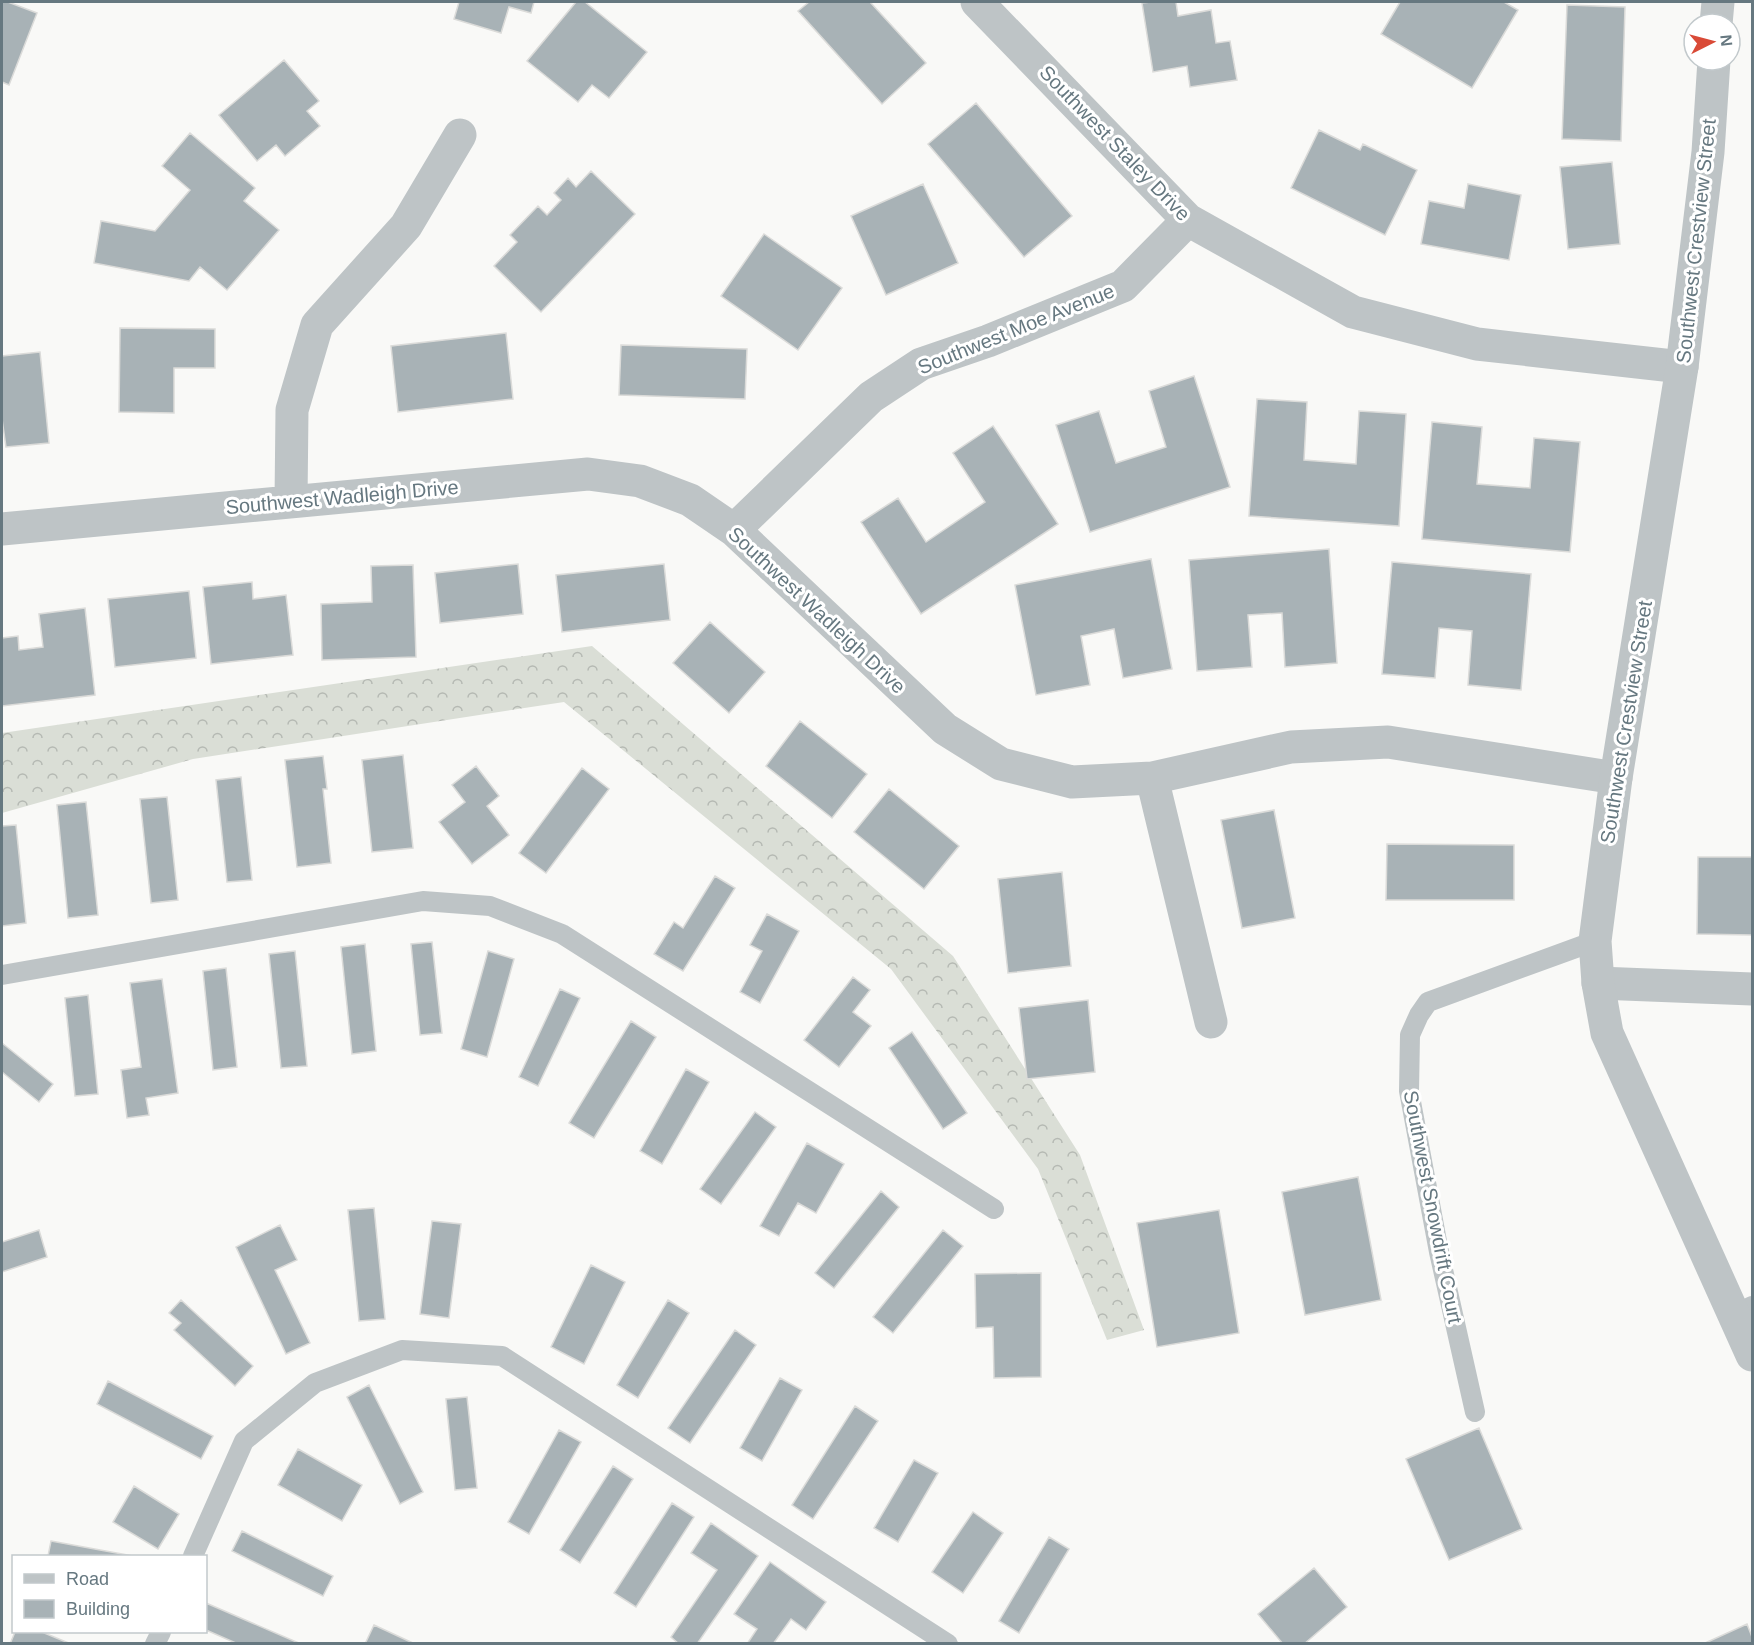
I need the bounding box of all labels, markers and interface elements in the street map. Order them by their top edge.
north arrow [1682,12,1742,72]
text: N [1717,34,1735,47]
street label: Southwest Staley Drive [1035,61,1195,225]
street label: Southwest Crestview Street [1672,117,1720,364]
street label: Southwest Moe Avenue [915,280,1117,378]
street label: Southwest Wadleigh Drive [225,476,459,518]
street label: Southwest Wadleigh Drive [724,522,910,698]
street label: Southwest Crestview Street [1596,599,1656,845]
street label: Southwest Snowdrift Court [1400,1089,1466,1326]
legend [12,1555,207,1633]
text: Road [66,1569,109,1589]
text: Building [66,1599,130,1619]

